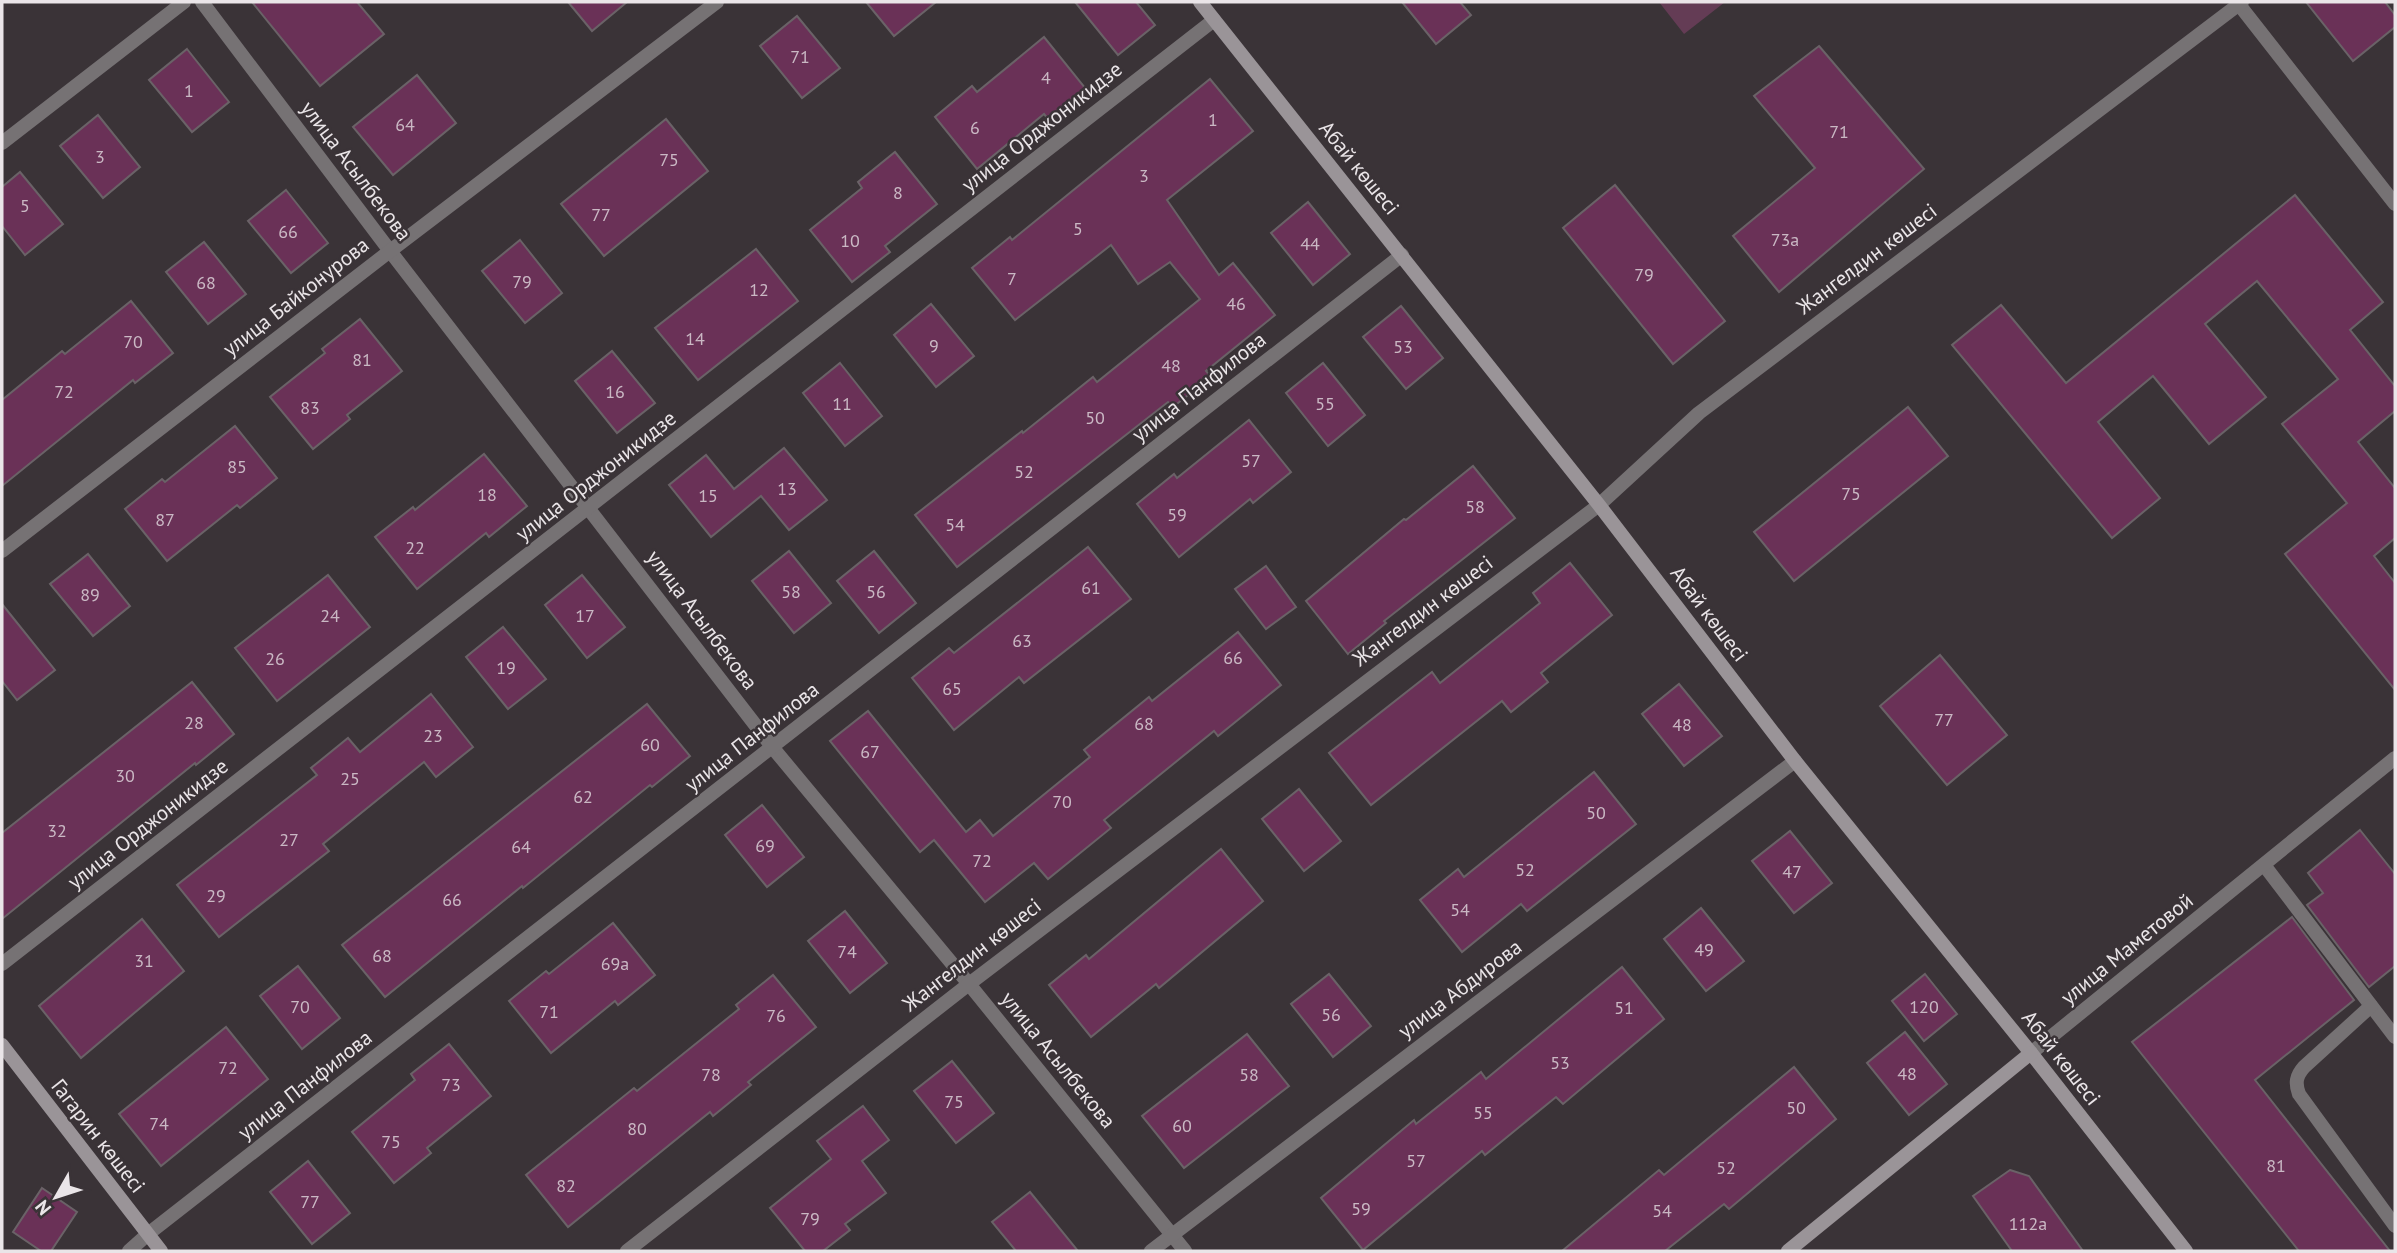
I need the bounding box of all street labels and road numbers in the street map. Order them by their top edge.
street label: улица Орджоникидзе [956,55,1127,198]
street label: улица Асылбекова [295,95,418,246]
street label: Абай көшесі [1313,115,1405,220]
street label: Жангелдин көшесі [1790,197,1942,321]
street label: улица Байконурова [217,231,374,362]
street label: улица Панфилова [1126,326,1271,447]
street label: улица Орджоникидзе [510,404,681,547]
street label: улица Асылбекова [641,544,764,695]
street label: Жангелдин көшесі [1346,549,1498,673]
street label: Абай көшесі [1665,560,1754,667]
street label: улица Панфилова [679,676,824,797]
street label: улица Орджоникидзе [62,752,233,895]
street label: улица Маметовой [2055,887,2198,1010]
street label: Жангелдин көшесі [896,892,1046,1018]
street label: улица Абдирова [1392,933,1527,1044]
street label: улица Асылбекова [995,986,1122,1134]
street label: Абай көшесі [2016,1005,2107,1111]
street label: улица Панфилова [232,1024,377,1145]
street label: Гагарин көшесі [45,1073,151,1198]

